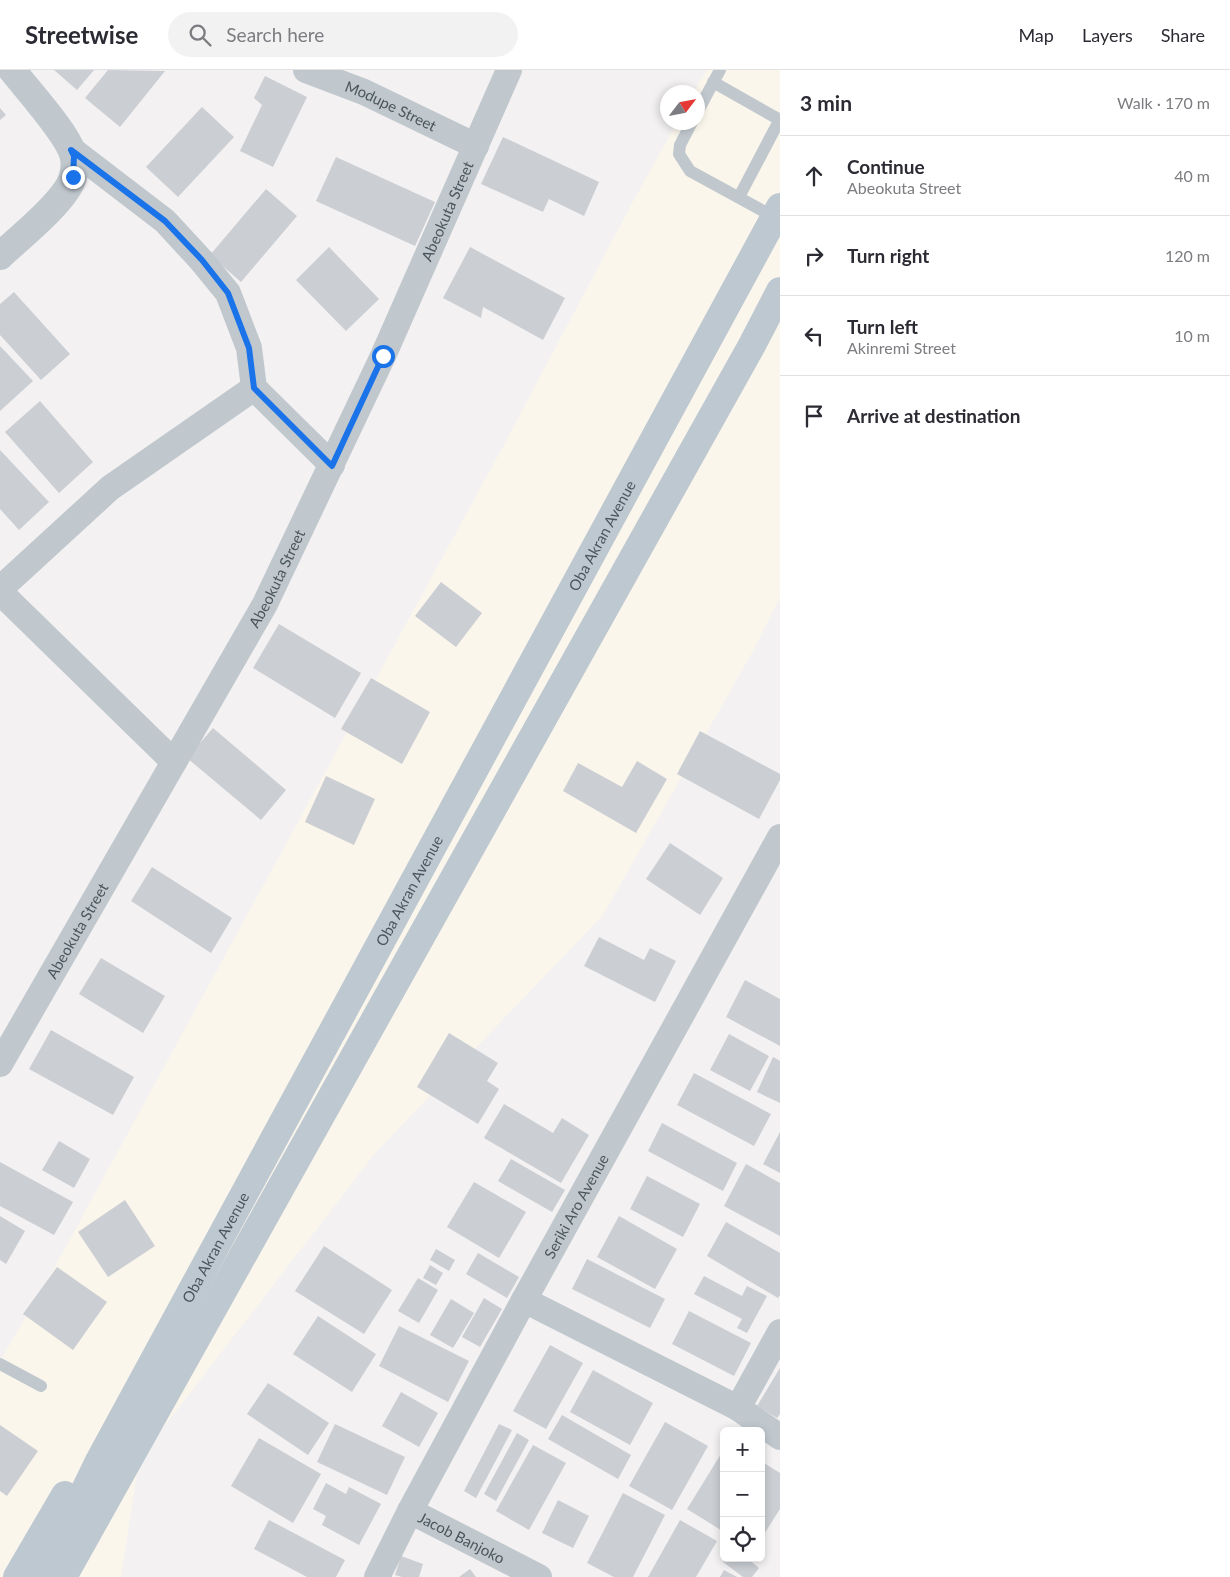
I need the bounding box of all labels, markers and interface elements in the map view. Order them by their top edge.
search box [168,12,518,57]
text: Streetwise [25,20,138,49]
icon: search [186,21,214,49]
text: Search here [226,23,324,46]
text: Map [1018,24,1054,46]
text: Layers [1082,24,1133,46]
text: Share [1161,24,1205,46]
street label: Modupe Street [343,77,440,135]
north arrow [660,85,705,130]
text: 3 min [800,90,852,115]
text: Walk · 170 m [1117,93,1210,112]
text: Continue [847,155,925,178]
street label: Abeokuta Street [417,158,477,264]
icon: ahead [800,162,828,190]
route end [62,166,85,189]
text: 40 m [1174,166,1210,185]
text: Abeokuta Street [847,178,961,197]
icon: right [800,242,828,270]
text: Turn right [847,244,929,267]
text: 120 m [1165,246,1210,265]
text: Turn left [847,315,918,338]
icon: left [800,322,828,350]
text: 10 m [1174,326,1210,345]
text: Akinremi Street [847,338,956,357]
route start [372,345,395,368]
icon: arrive [800,402,828,430]
text: Arrive at destination [847,404,1020,427]
street label: Oba Akran Avenue [564,477,639,594]
street label: Abeokuta Street [244,526,309,631]
street label: Oba Akran Avenue [372,832,446,949]
street label: Abeokuta Street [42,879,112,982]
street label: Seriki Aro Avenue [540,1151,612,1261]
street label: Oba Akran Avenue [178,1189,252,1306]
map controls [720,1427,765,1562]
button: + [720,1427,765,1472]
button: − [720,1472,765,1517]
street label: Jacob Banjoko [415,1508,508,1567]
button: locate [720,1517,765,1562]

